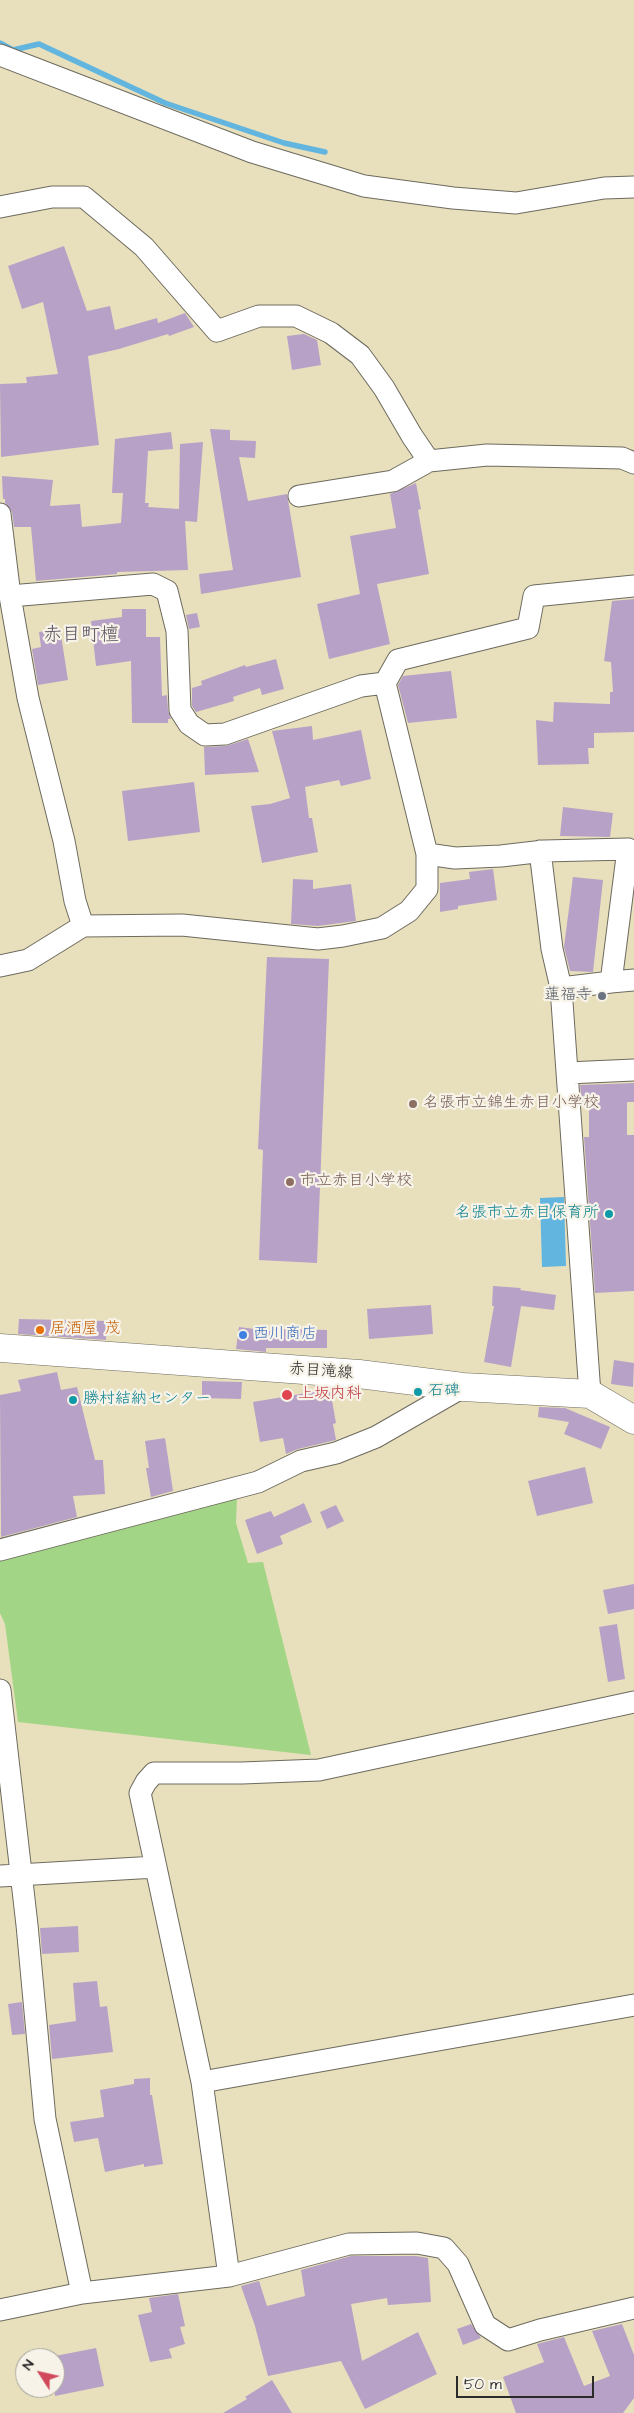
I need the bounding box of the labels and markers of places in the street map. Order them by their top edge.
place label: 蓮福寺 [544,986,592,1006]
marker: 蓮福寺 [596,990,608,1002]
place label: 名張市立錦生赤目小学校 [423,1094,599,1114]
marker: 名張市立錦生赤目小学校 [407,1098,419,1110]
place label: 市立赤目小学校 [300,1172,412,1192]
marker: 市立赤目小学校 [284,1176,296,1188]
place label: 名張市立赤目保育所 [455,1204,599,1224]
marker: 名張市立赤目保育所 [603,1208,615,1220]
place label: 居酒屋 茂 [50,1320,120,1340]
marker: 居酒屋 茂 [34,1324,46,1336]
place label: 西川商店 [253,1325,317,1345]
marker: 西川商店 [237,1329,249,1341]
place label: 石碑 [428,1382,460,1402]
place label: 上坂内科 [298,1385,362,1405]
marker: 石碑 [412,1386,424,1398]
marker: 上坂内科 [280,1388,294,1402]
place label: 勝村結納センター [83,1390,211,1410]
marker: 勝村結納センター [67,1394,79,1406]

